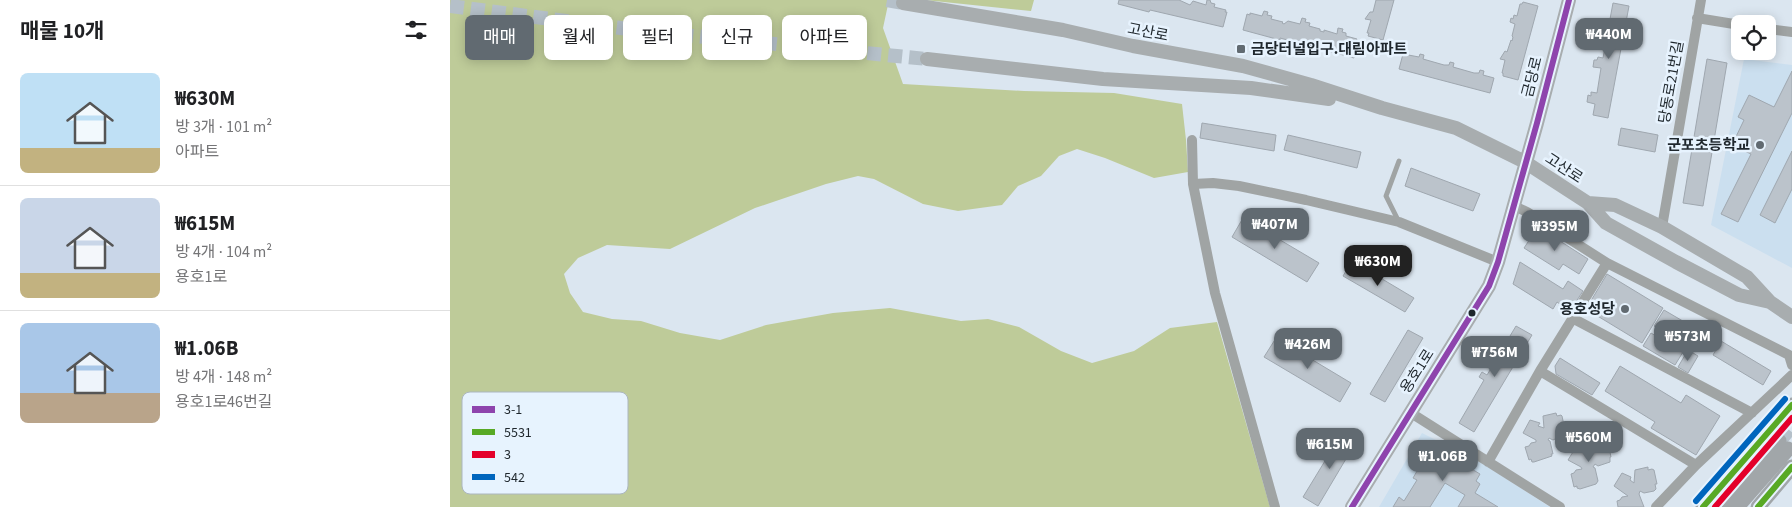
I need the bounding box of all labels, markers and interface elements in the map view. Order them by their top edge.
chip: 매매 [465,15,534,60]
chip: 월세 [544,15,613,60]
chip: 필터 [623,15,692,60]
chip: 신규 [702,15,772,60]
chip: 아파트 [782,15,867,60]
map controls [1731,15,1776,60]
button: locate [1731,15,1776,60]
text: 매물 10개 [20,16,104,46]
icon: filters [402,16,430,44]
street label: 고산로 [1126,18,1170,47]
pin: ₩440M [1574,18,1644,60]
text: ₩440M [1586,23,1632,45]
place label: 금당터널입구.대림아파트 [1251,39,1408,60]
street label: 당동로21번길 [1654,39,1689,125]
marker: 금당터널입구.대림아파트 [1235,43,1247,55]
street label: 금당로 [1517,54,1548,100]
text: ₩630M [175,83,235,113]
icon: home [60,93,120,153]
text: 방 3개 · 101 m² [175,116,272,138]
place label: 군포초등학교 [1667,135,1750,156]
marker: 군포초등학교 [1754,139,1766,151]
text: 아파트 [175,141,219,163]
street label: 고산로 [1541,148,1587,189]
text: ₩615M [175,208,235,238]
pin: ₩407M [1240,208,1310,250]
pin: ₩395M [1520,210,1590,252]
text: ₩407M [1252,213,1298,235]
text: ₩395M [1532,215,1578,237]
icon: home [60,218,120,278]
text: 방 4개 · 104 m² [175,241,272,263]
pin: ₩630M [1343,244,1413,287]
text: ₩630M [1355,250,1401,272]
text: 용호1로 [175,266,227,288]
place label: 용호성당 [1560,299,1615,320]
marker: 용호성당 [1619,303,1631,315]
unlabelled marker [1467,308,1477,318]
pin: ₩573M [1653,320,1723,362]
text: ₩573M [1665,325,1711,347]
pin: ₩426M [1273,328,1343,370]
text: ₩1.06B [175,333,238,363]
text: ₩426M [1285,333,1331,355]
pin: ₩756M [1460,336,1530,378]
text: ₩756M [1472,341,1518,363]
icon: home [60,343,120,403]
street label: 용호1로 [1396,345,1439,398]
text: 방 4개 · 148 m² [175,366,272,388]
text: 용호1로46번길 [175,391,272,413]
legend [462,392,628,494]
text: 3-1 [504,400,522,420]
pin: ₩560M [1554,420,1624,463]
text: 5531 [504,423,532,443]
text: ₩560M [1566,426,1612,448]
pin: ₩615M [1295,428,1365,470]
text: ₩615M [1307,433,1353,455]
pin: ₩1.06B [1402,440,1484,482]
text: 3 [504,445,511,465]
text: ₩1.06B [1419,445,1467,467]
text: 542 [504,468,525,488]

